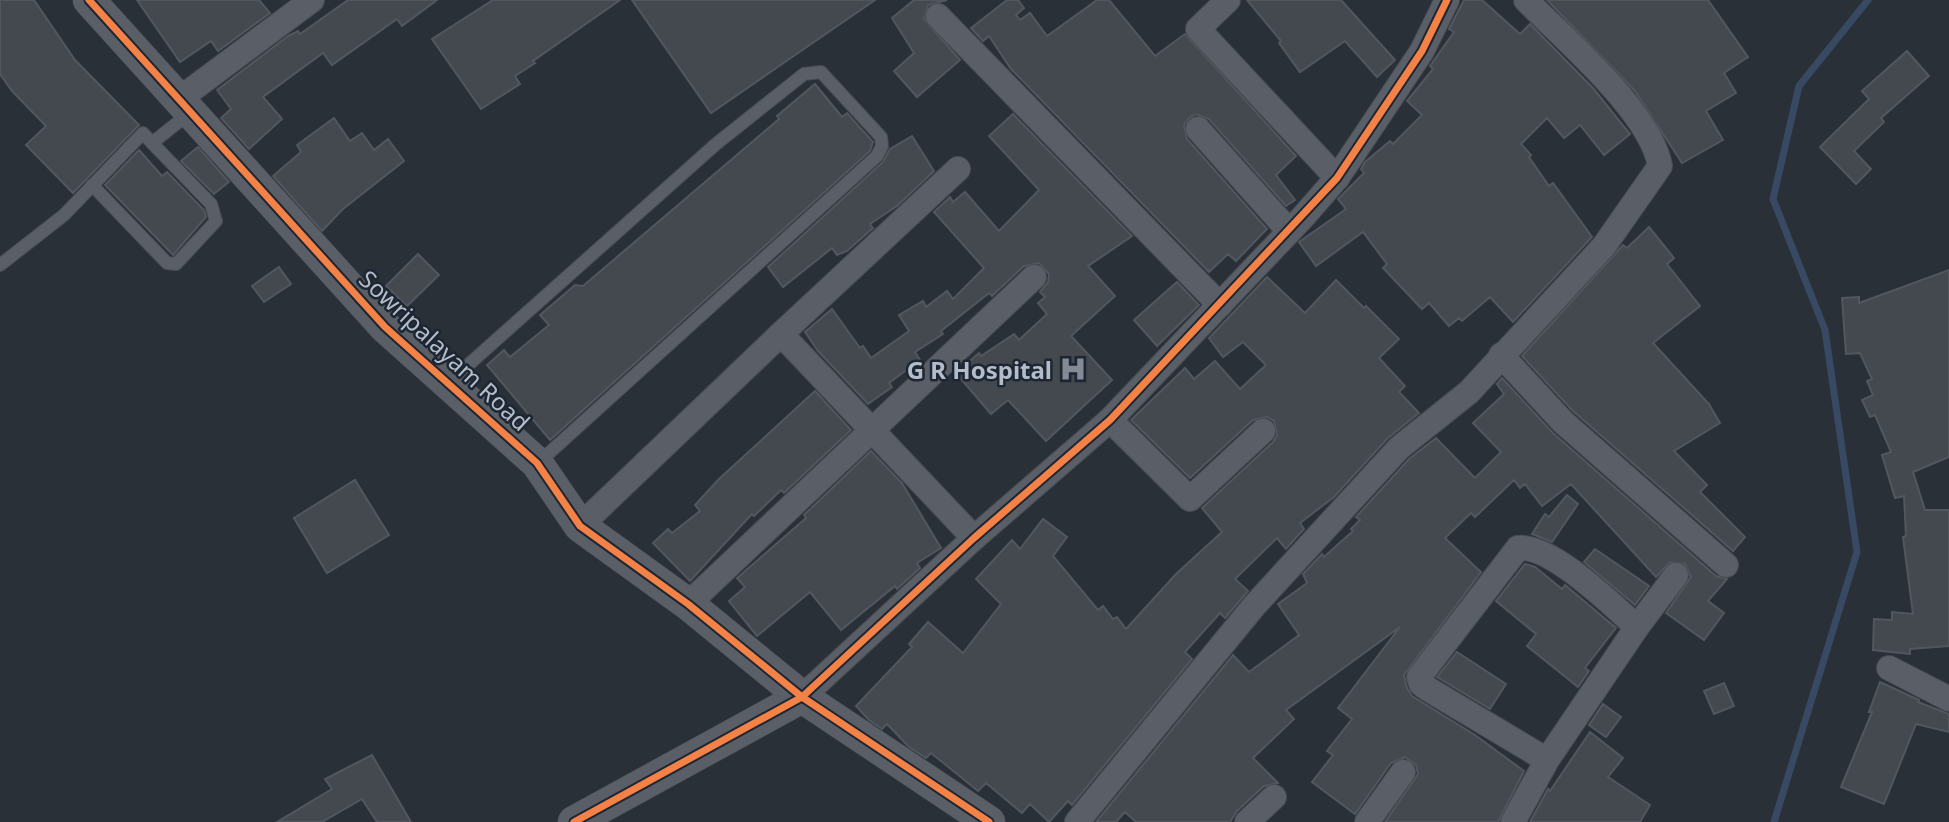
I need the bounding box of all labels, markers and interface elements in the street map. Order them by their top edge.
street label: Sowripalayam Road [353,262,537,438]
place label: G R Hospital [907,353,1052,386]
hospital icon: G R Hospital [1058,354,1088,384]

